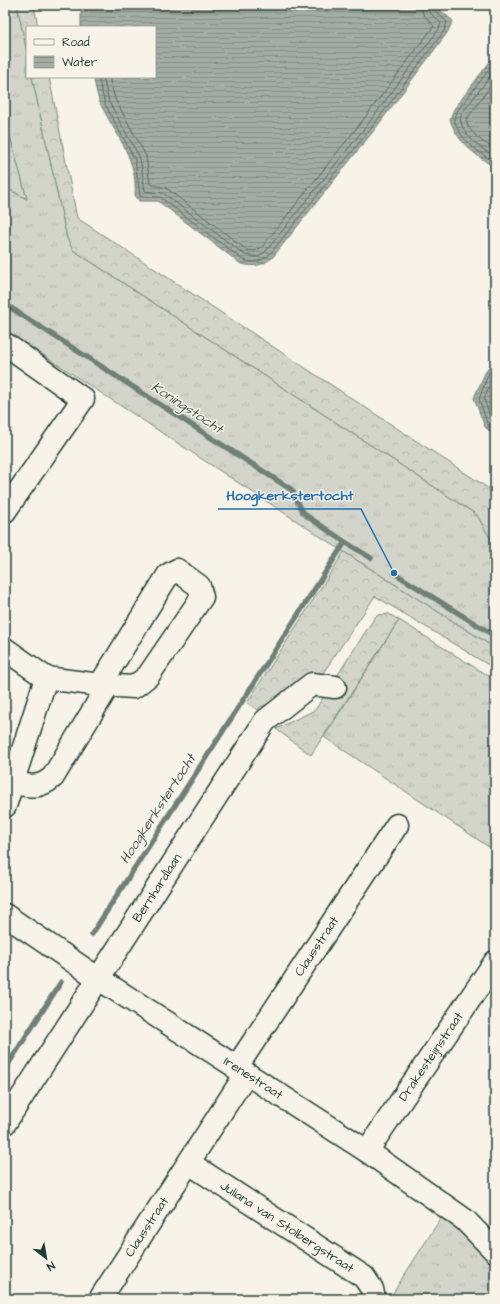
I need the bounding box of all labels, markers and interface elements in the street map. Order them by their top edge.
legend [26,26,156,78]
text: Road [62,34,90,51]
text: Water [62,54,98,71]
water label: Koningstocht [147,377,228,439]
callout: Hoogkerkstertocht [218,483,361,509]
text: Hoogkerkstertocht [227,486,354,507]
water label: Hoogkerkstertocht [115,749,202,868]
street label: Bernhardlaan [128,850,186,926]
street label: Clausstraat [290,912,343,980]
street label: Drakesteijnstraat [394,1008,468,1105]
street label: Irenestraat [220,1052,287,1104]
street label: Juliana van Stolbergstraat [217,1177,358,1277]
street label: Clausstraat [121,1193,173,1261]
north arrow [26,1238,66,1278]
text: N [44,1258,58,1274]

